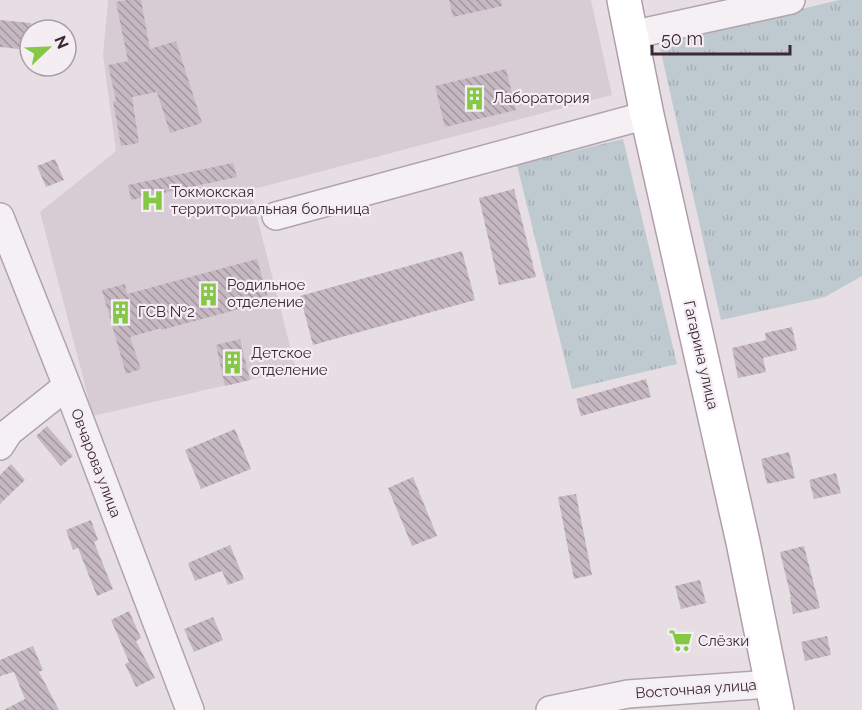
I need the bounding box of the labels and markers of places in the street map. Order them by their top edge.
building icon: Лаборатория [462,85,488,111]
place label: Лаборатория [493,89,589,107]
place label: Токмокская территориальная больница [171,183,370,218]
hospital icon: Токмокская территориальная больница [140,188,166,214]
place label: Родильное отделение [227,276,305,311]
building icon: Родильное отделение [196,281,222,307]
building icon: ГСВ №2 [107,299,133,325]
place label: ГСВ №2 [138,303,195,321]
place label: Детское отделение [251,344,328,379]
building icon: Детское отделение [220,349,246,375]
supermarket icon: Слёзки [667,628,693,654]
place label: Слёзки [698,632,749,650]

